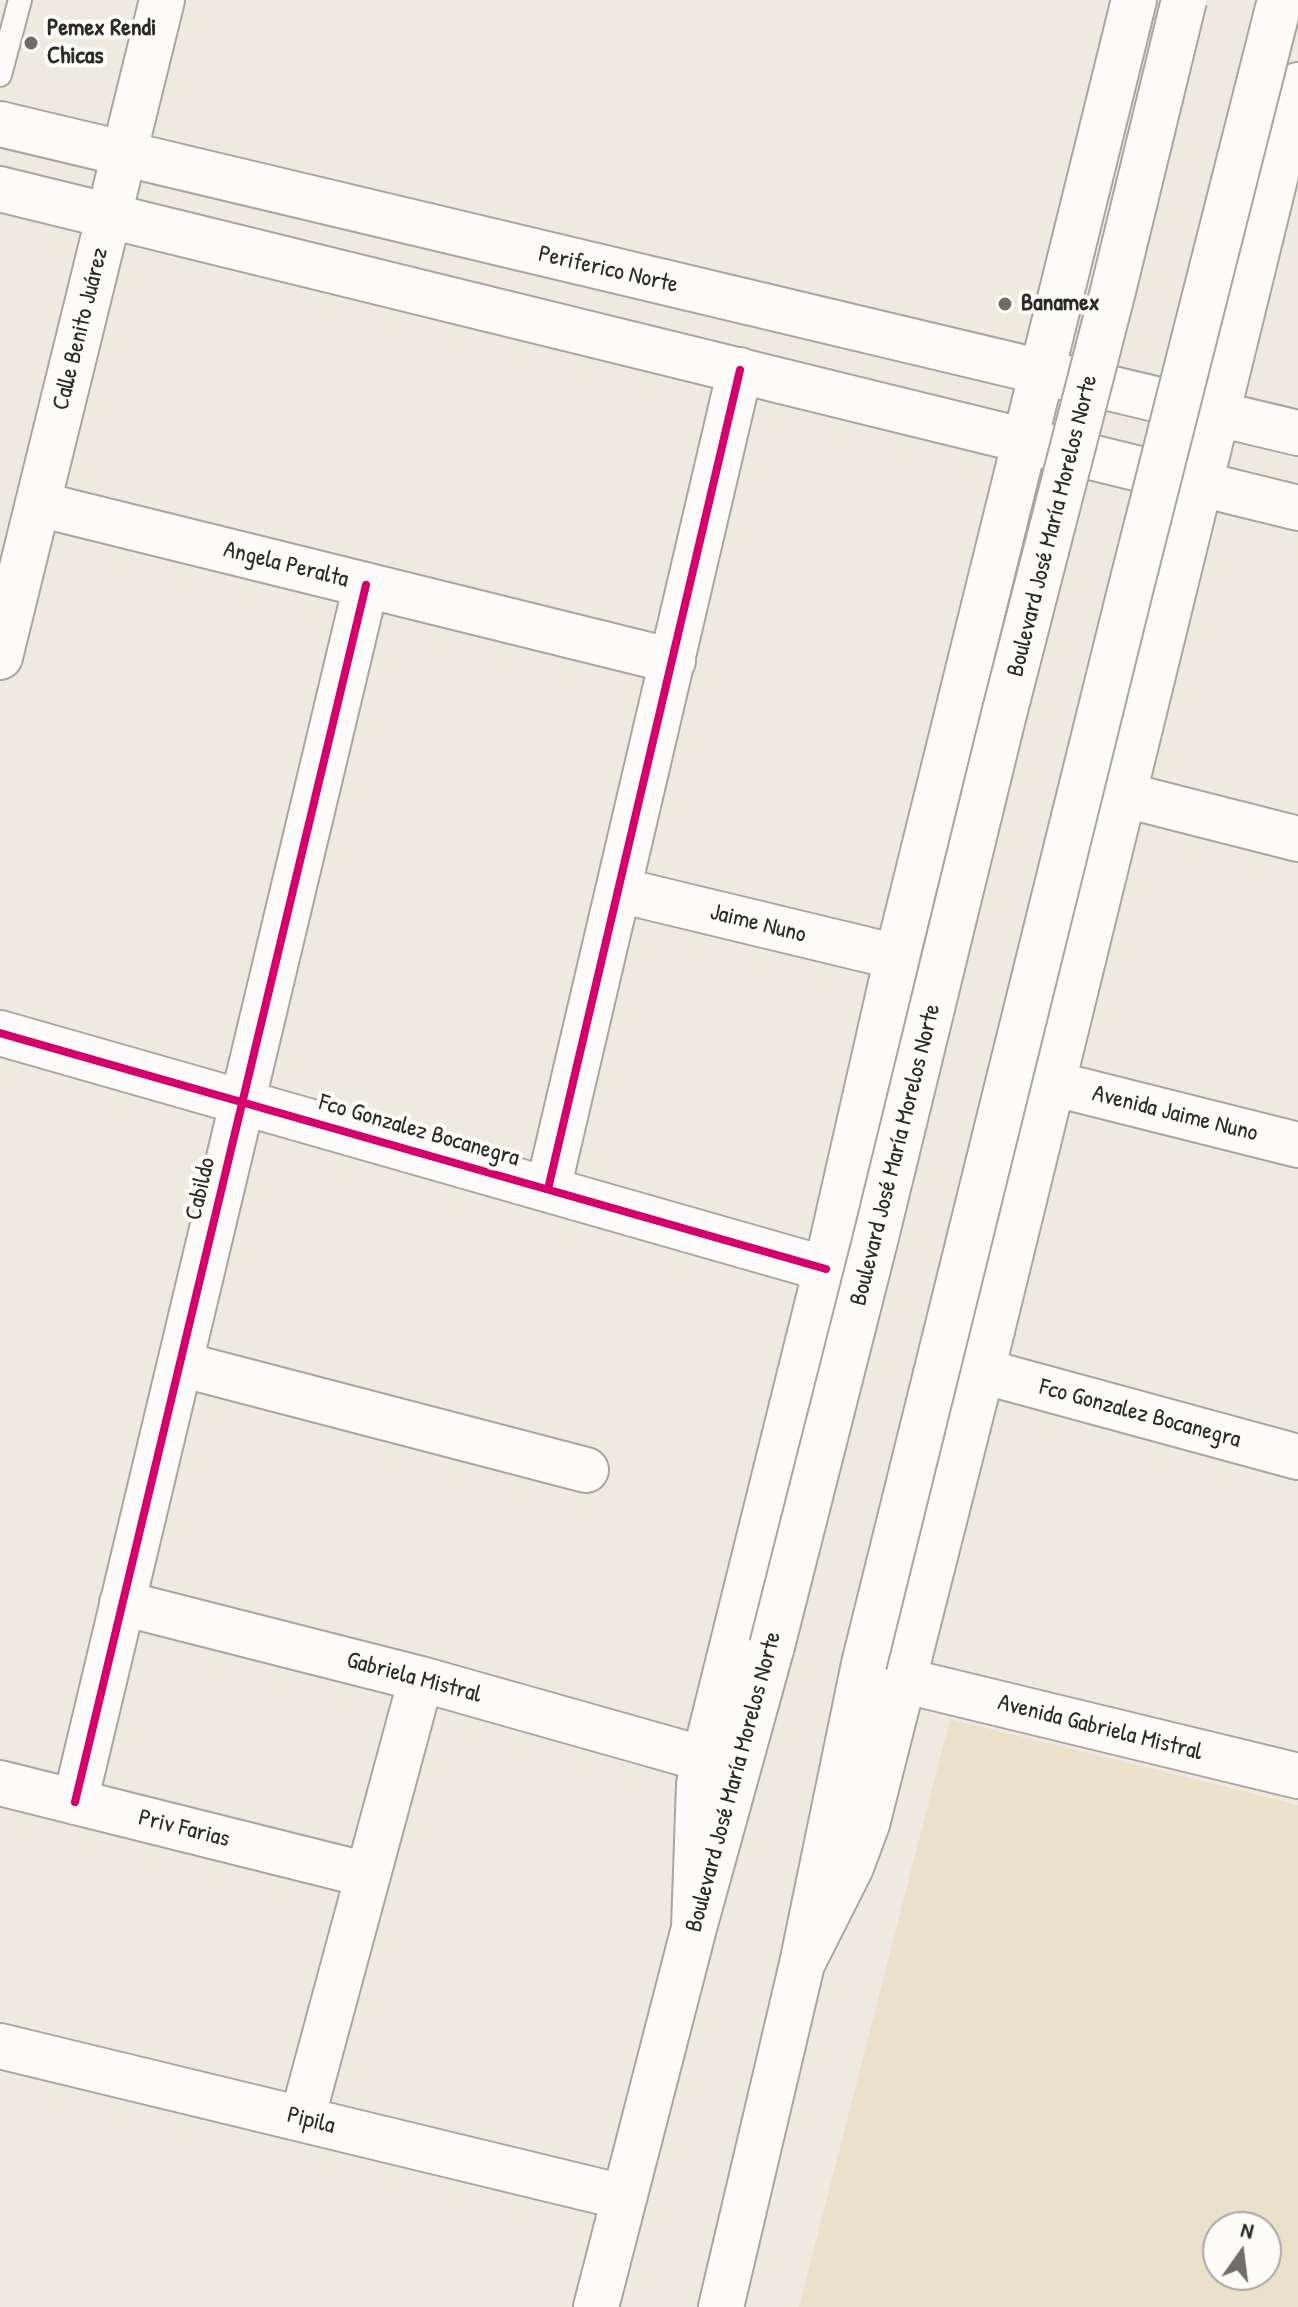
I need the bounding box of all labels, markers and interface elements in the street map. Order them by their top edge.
place label: Pemex Rendi Chicas [47,15,156,71]
marker: Pemex Rendi Chicas [22,34,40,52]
street label: Periferico Norte [535,240,681,300]
street label: Calle Benito Juárez [47,245,115,413]
place label: Banamex [1021,290,1099,318]
marker: Banamex [996,295,1014,313]
street label: Boulevard José María Morelos Norte [1002,372,1104,680]
street label: Angela Peralta [220,536,352,594]
street label: Jaime Nuno [707,898,809,950]
street label: Boulevard José María Morelos Norte [845,1001,947,1309]
street label: Avenida Jaime Nuno [1089,1080,1261,1148]
street label: Fco Gonzalez Bocanegra [315,1089,523,1173]
street label: Cabildo [180,1155,222,1223]
street label: Fco Gonzalez Bocanegra [1036,1373,1244,1455]
street label: Boulevard José María Morelos Norte [680,1629,788,1935]
street label: Gabriela Mistral [343,1646,485,1710]
street label: Avenida Gabriela Mistral [995,1689,1205,1767]
street label: Priv Farias [135,1804,233,1854]
street label: Pipila [284,2101,338,2141]
north arrow [1202,2211,1282,2291]
text: N [1238,2214,1257,2246]

